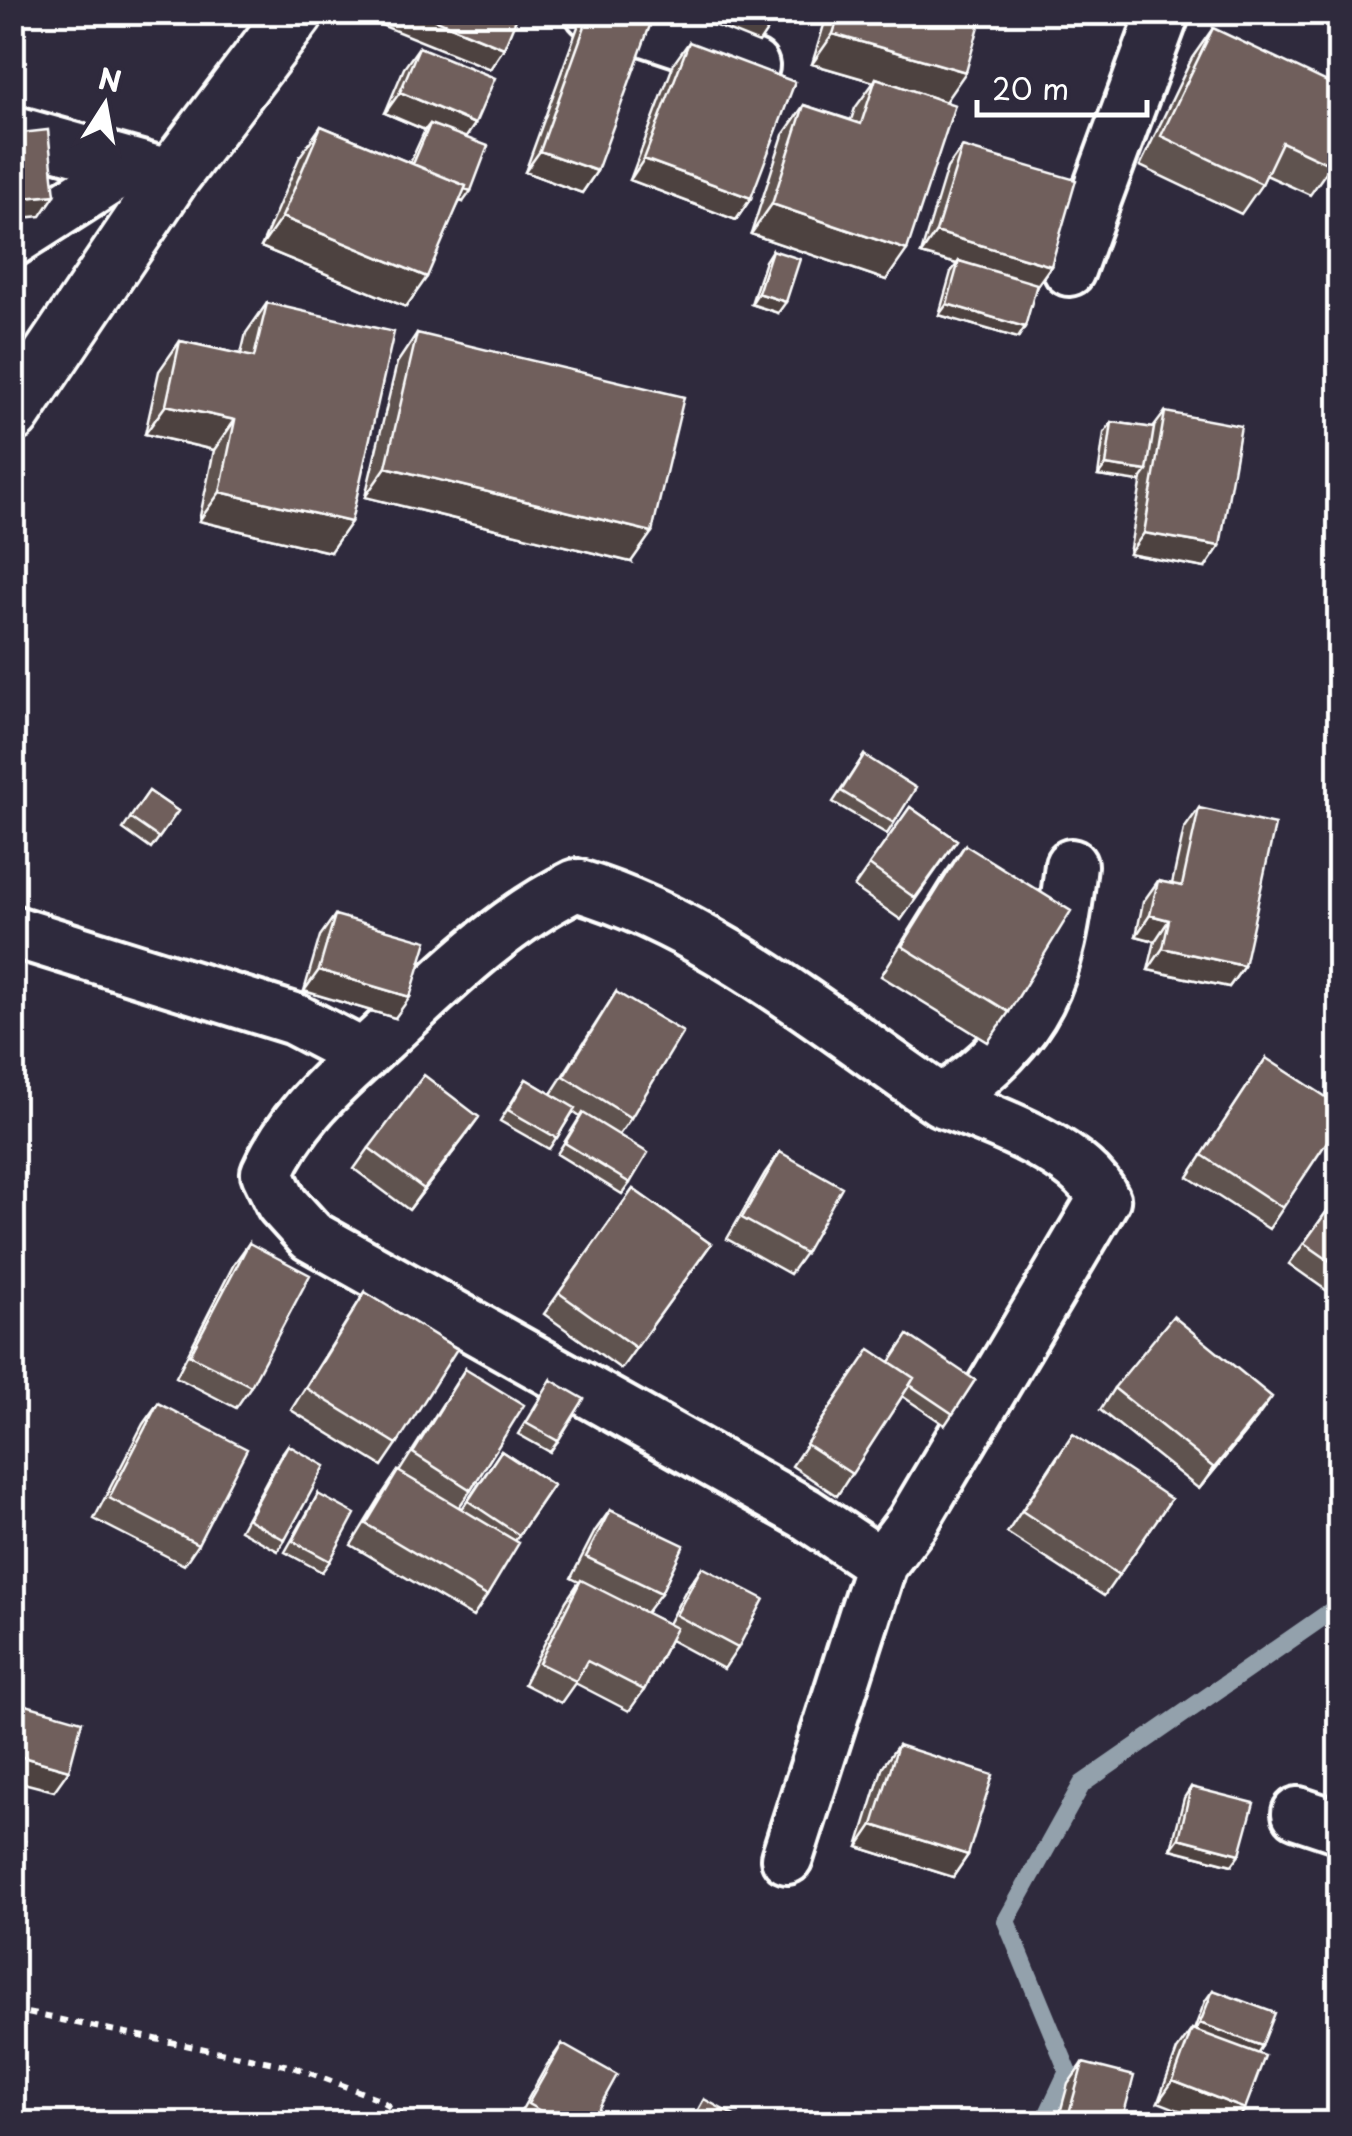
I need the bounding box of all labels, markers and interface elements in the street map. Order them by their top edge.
north arrow [55,55,155,155]
scale bar [977,55,1147,117]
text: N [95,56,125,102]
text: 20 m [992,65,1069,110]

